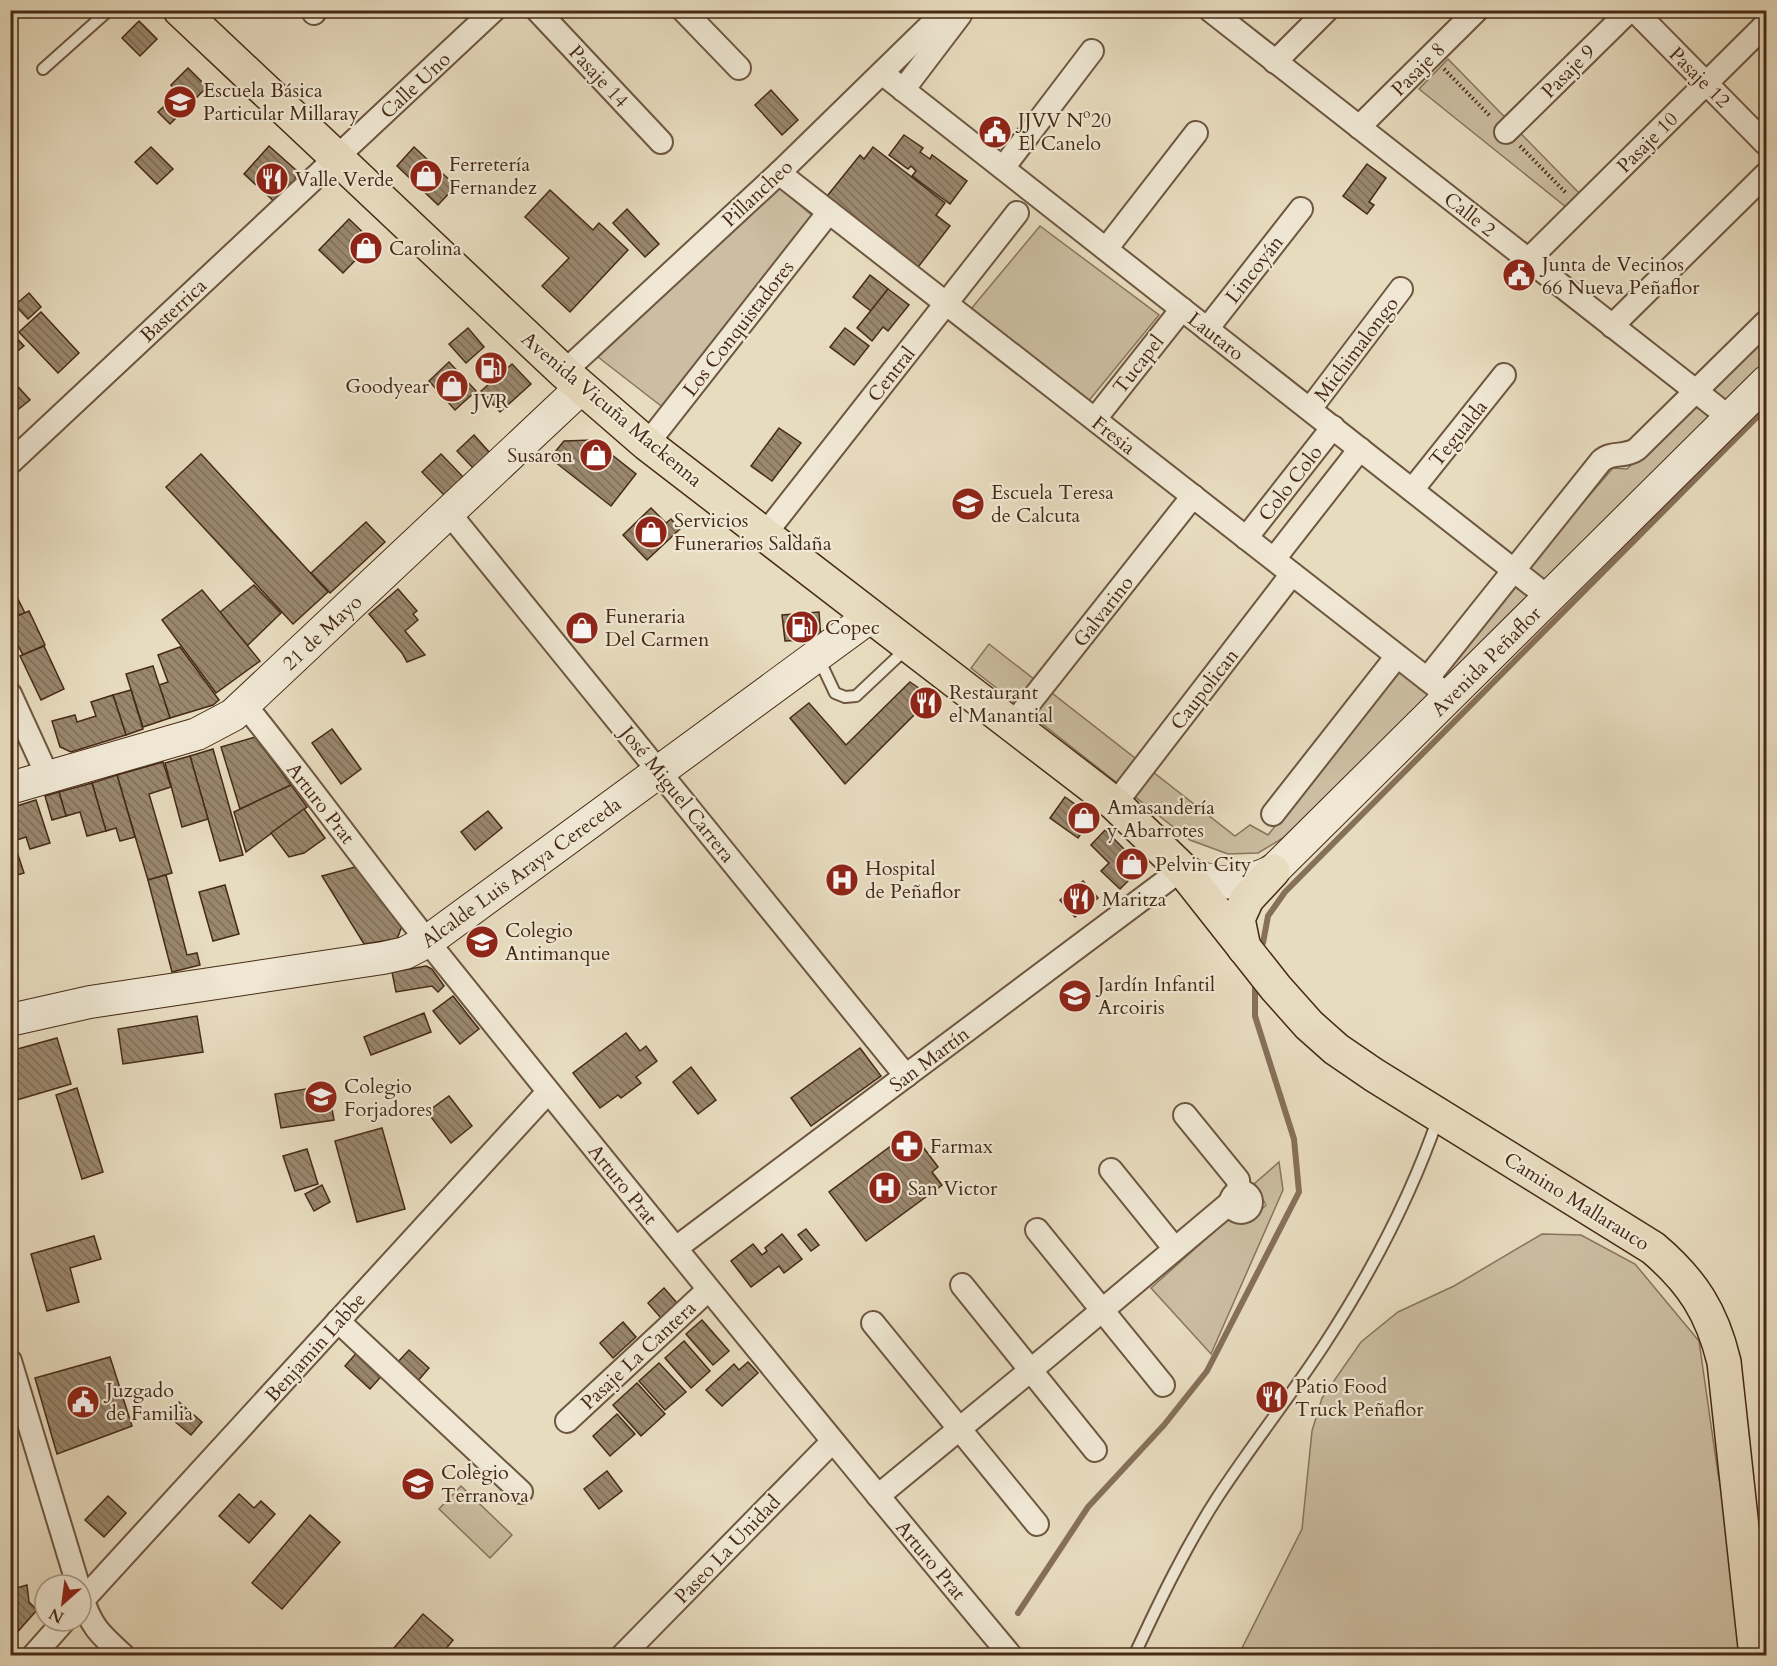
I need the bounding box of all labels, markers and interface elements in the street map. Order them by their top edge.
street label: Pasaje 8 [1385,36,1451,102]
street label: Pasaje 9 [1535,38,1601,104]
street label: Pasaje 14 [563,39,635,113]
street label: Pasaje 12 [1663,41,1736,114]
street label: Calle Uno [374,46,457,125]
place label: Escuela Básica Particular Millaray [203,77,359,127]
school or university icon: Escuela Básica Particular Millaray [162,84,198,120]
street label: Pasaje 10 [1611,106,1684,179]
place label: JJVV Nº20 El Canelo [1015,107,1111,157]
public building icon: JJVV Nº20 El Canelo [977,114,1013,150]
place label: Ferretería Fernandez [449,151,537,201]
street label: Pillancheo [716,153,799,233]
shop icon: Ferretería Fernandez [408,158,444,194]
restaurant icon: Valle Verde [254,161,290,197]
place label: Valle Verde [295,166,394,193]
street label: Calle 2 [1438,186,1501,243]
street label: Lincoyán [1219,229,1290,309]
shop icon: Carolina [348,230,384,266]
place label: Carolina [389,235,462,262]
place label: Junta de Vecinos 66 Nueva Peñaflor [1539,251,1700,301]
street label: Los Conquistadores [677,255,800,402]
public building icon: Junta de Vecinos 66 Nueva Peñaflor [1501,257,1537,293]
street label: Basterrica [134,272,213,348]
street label: Michimalongo [1308,291,1405,407]
street label: Lautaro [1182,306,1250,367]
street label: Avenida Vicuña Mackenna [515,326,708,493]
street label: Tucapel [1107,329,1170,400]
street label: Central [861,341,921,407]
fuel station icon: JVR [473,350,509,386]
shop icon: Goodyear [434,368,470,404]
place label: Goodyear [345,373,430,400]
place label: JVR [470,388,509,415]
street label: Tegualda [1423,394,1494,472]
street label: Fresia [1086,410,1141,461]
shop icon: Susaron [578,437,614,473]
street label: Colo Colo [1252,440,1329,527]
place label: Susaron [507,442,574,469]
place label: Escuela Teresa de Calcuta [991,479,1114,529]
school or university icon: Escuela Teresa de Calcuta [950,486,986,522]
place label: Servicios Funerarios Saldaña [674,507,832,557]
shop icon: Servicios Funerarios Saldaña [633,514,669,550]
street label: Galvarino [1067,570,1140,652]
street label: 21 de Mayo [277,588,368,676]
street label: Avenida Peñaflor [1425,600,1548,722]
place label: Funeraria Del Carmen [605,603,710,653]
fuel station icon: Copec [784,609,820,645]
shop icon: Funeraria Del Carmen [564,610,600,646]
place label: Copec [825,614,880,641]
street label: Caupolican [1164,643,1245,736]
place label: Restaurant el Manantial [949,679,1053,729]
restaurant icon: Restaurant el Manantial [908,685,944,721]
street label: José Miguel Carrera [612,718,741,869]
street label: Arturo Prat [280,757,361,850]
street label: Alcalde Luis Araya Cereceda [416,790,627,954]
place label: Amasandería y Abarrotes [1106,794,1215,844]
shop icon: Amasandería y Abarrotes [1066,800,1102,836]
shop icon: Pelvin City [1114,846,1150,882]
place label: Pelvin City [1155,851,1252,878]
place label: Hospital de Peñaflor [865,855,961,905]
hospital icon: Hospital de Peñaflor [824,862,860,898]
restaurant icon: Maritza [1061,881,1097,917]
place label: Maritza [1102,886,1167,913]
place label: Colegio Antimanque [505,917,610,967]
school or university icon: Colegio Antimanque [464,924,500,960]
place label: Jardín Infantil Arcoiris [1095,971,1215,1021]
school or university icon: Jardín Infantil Arcoiris [1057,978,1093,1014]
street label: San Martín [884,1020,975,1098]
place label: Colegio Forjadores [344,1073,432,1123]
school or university icon: Colegio Forjadores [303,1079,339,1115]
pharmacy icon: Farmax [889,1128,925,1164]
place label: Farmax [930,1133,993,1160]
street label: Arturo Prat [582,1138,664,1231]
street label: Camino Mallarauco [1499,1146,1655,1257]
hospital icon: San Victor [867,1170,903,1206]
place label: San Victor [908,1175,998,1202]
street label: Benjamin Labbe [259,1287,372,1408]
street label: Pasaje La Cantera [575,1295,702,1416]
place label: Patio Food Truck Peñaflor [1295,1373,1424,1423]
place label: Juzgado de Familia [103,1377,193,1427]
restaurant icon: Patio Food Truck Peñaflor [1254,1379,1290,1415]
public building icon: Juzgado de Familia [65,1384,101,1420]
place label: Colegio Terranova [441,1459,529,1509]
school or university icon: Colegio Terranova [400,1466,436,1502]
street label: Paseo La Unidad [668,1489,787,1610]
street label: Arturo Prat [889,1515,972,1606]
north arrow [33,1573,93,1633]
text: N [45,1602,68,1628]

